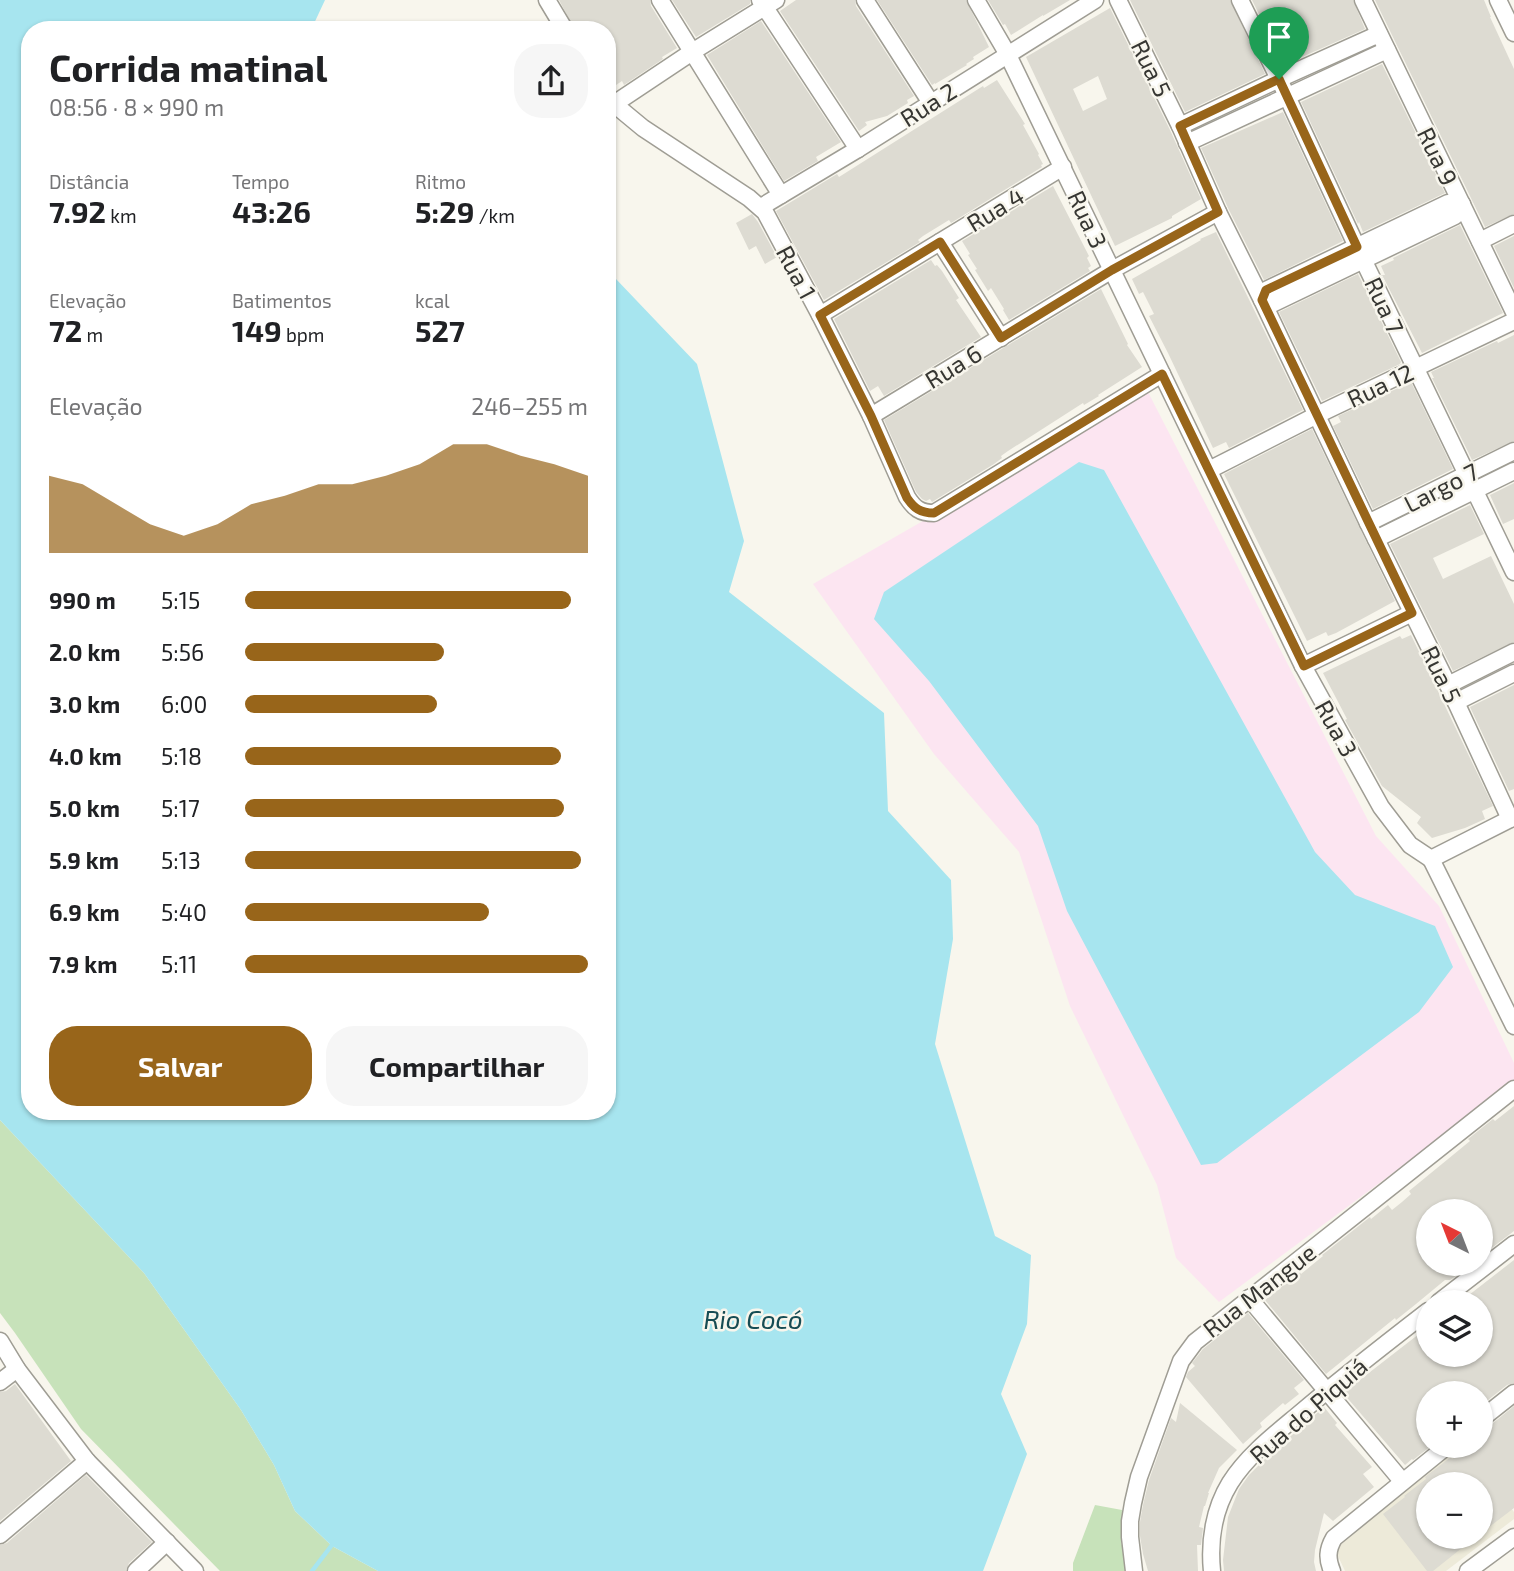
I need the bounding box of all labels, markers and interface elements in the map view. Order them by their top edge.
pin [1249,7,1309,79]
icon: arrive [1260,18,1298,56]
street label: Rua 5 [1126,35,1178,101]
text: Corrida matinal [49,44,327,90]
button: share [514,44,588,118]
street label: Rua 2 [895,76,961,132]
text: 08:56 · 8 × 990 m [49,93,224,121]
street label: Rua 9 [1412,122,1464,190]
text: Distância [49,170,129,193]
text: Tempo [232,170,290,193]
text: Ritmo [415,170,466,193]
street label: Rua 4 [961,181,1029,237]
street label: Rua 3 [1062,186,1114,252]
text: 7.92 [49,193,106,229]
text: 43:26 [232,193,311,229]
text: 5:29 [415,193,474,229]
text: km [106,204,137,227]
text: /km [474,204,515,227]
street label: Rua 1 [771,240,823,304]
street label: Rua 7 [1359,272,1411,338]
text: Elevação [49,289,126,312]
text: Batimentos [232,289,332,312]
text: kcal [415,289,450,312]
text: 72 [49,312,82,348]
text: 149 [232,312,282,348]
text: 527 [415,312,465,348]
text: m [82,323,103,346]
text: bpm [282,323,325,346]
street label: Rua 6 [919,338,987,394]
street label: Rua 12 [1342,357,1418,413]
text: Elevação [49,392,143,420]
text: 246–255 m [471,392,588,420]
street label: Largo 7 [1399,456,1483,518]
text: 990 m [49,586,116,614]
text: 5:15 [161,586,200,614]
text: 2.0 km [49,638,121,666]
text: 5:56 [161,638,204,666]
street label: Rua 5 [1416,641,1468,707]
text: 3.0 km [49,690,120,718]
text: 6:00 [161,690,207,718]
street label: Rua 3 [1310,695,1364,761]
text: 4.0 km [49,742,122,770]
text: 5:18 [161,742,202,770]
text: 5.0 km [49,794,120,822]
text: 5:17 [161,794,200,822]
text: 5.9 km [49,846,119,874]
text: 5:13 [161,846,201,874]
text: 6.9 km [49,898,120,926]
text: 5:40 [161,898,207,926]
text: 7.9 km [49,950,117,978]
text: 5:11 [161,950,197,978]
button: Salvar [49,1026,312,1106]
button: Compartilhar [326,1026,588,1106]
north arrow [1416,1199,1493,1276]
map controls [1416,1199,1493,1549]
street label: Rua Mangue [1197,1237,1321,1343]
button: layers [1416,1290,1493,1367]
water label: Rio Cocó [703,1303,803,1334]
street label: Rua do Piquiá [1243,1351,1373,1469]
button: + [1416,1381,1493,1458]
button: − [1416,1472,1493,1549]

